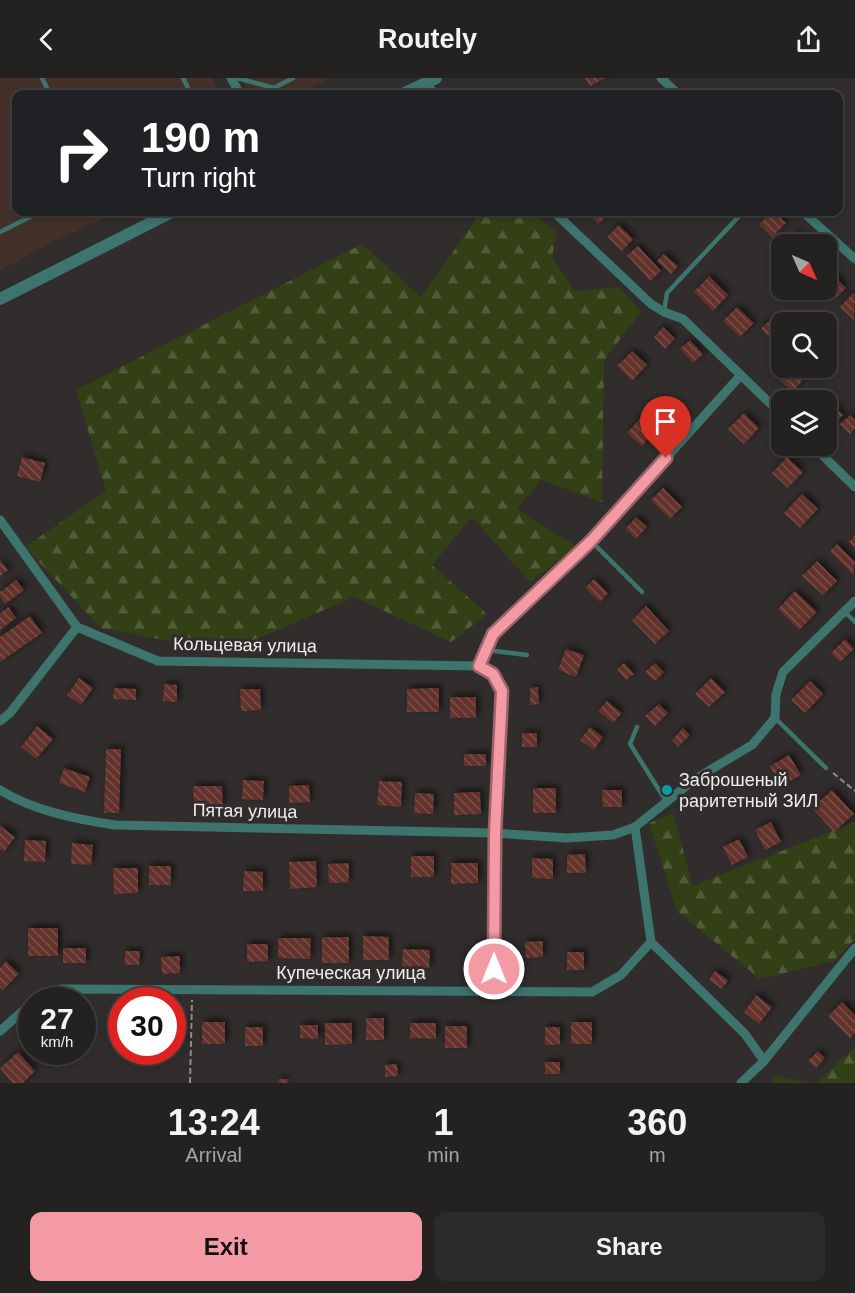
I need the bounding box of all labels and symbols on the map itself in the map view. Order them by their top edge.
north arrow [771,234,837,300]
pin [640,396,691,458]
street label: Кольцевая улица [173,634,318,656]
place label: Заброшеный раритетный ЗИЛ [679,770,818,811]
marker: Заброшеный раритетный ЗИЛ [660,783,674,797]
street label: Пятая улица [192,800,299,822]
position arrow [462,937,526,1001]
street label: Купеческая улица [276,963,427,983]
speed limit sign: 30 [108,987,186,1065]

